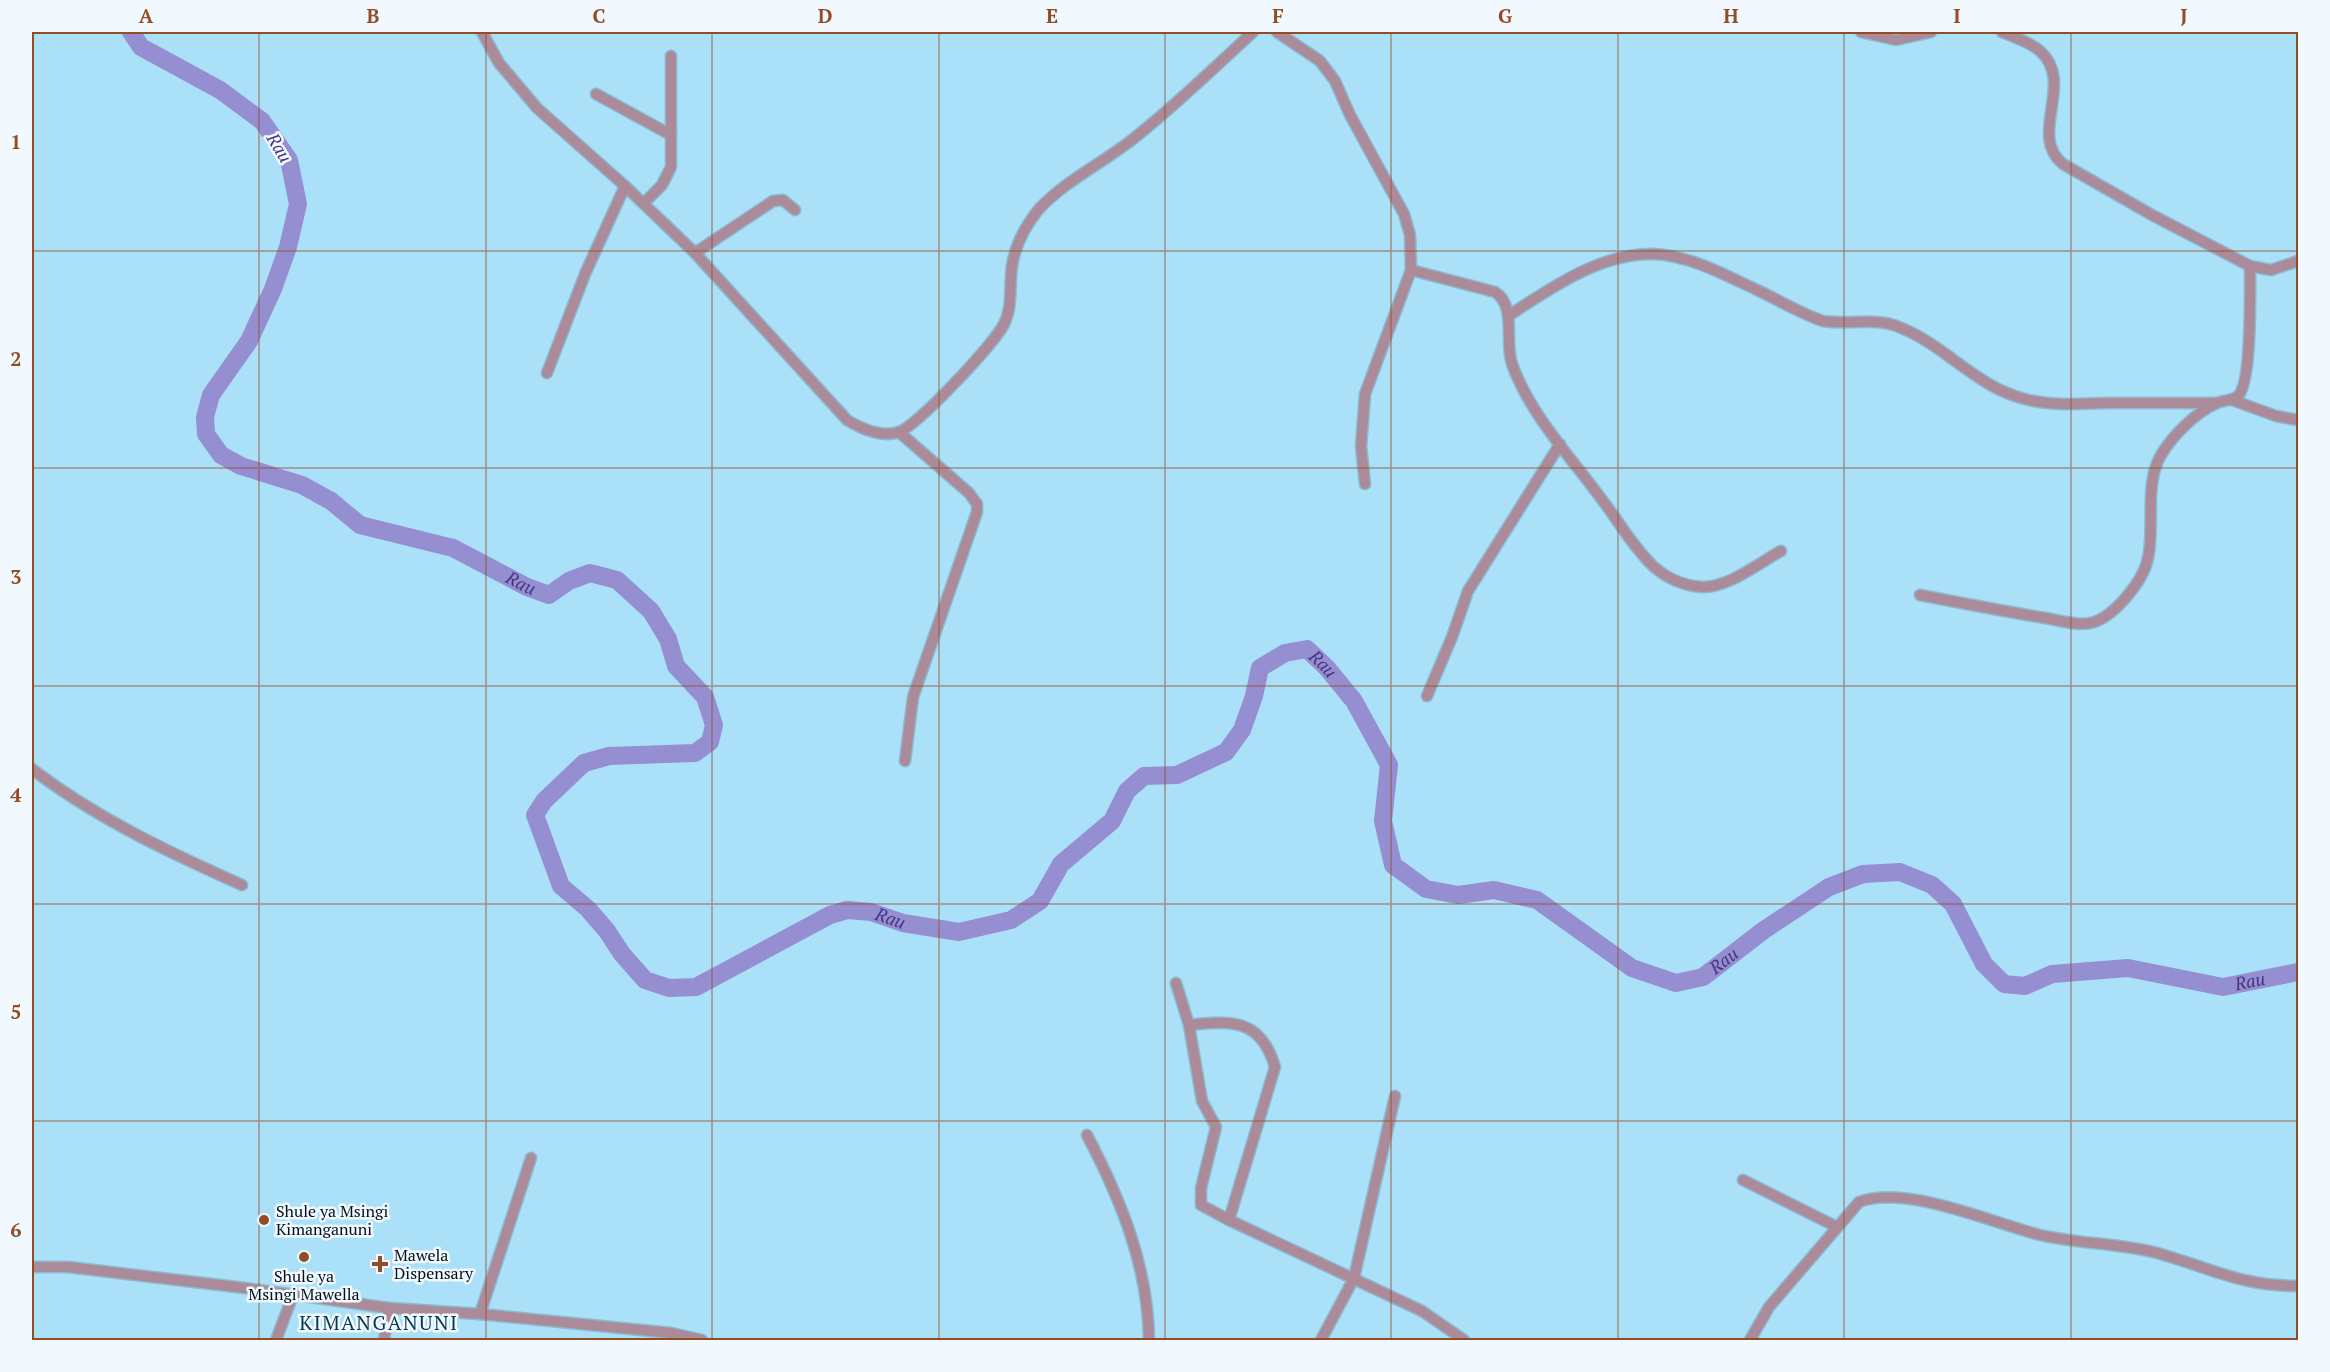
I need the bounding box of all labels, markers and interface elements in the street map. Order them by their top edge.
text: A [139,2,154,29]
text: B [367,2,380,29]
text: C [592,2,606,29]
text: D [818,2,832,29]
text: E [1046,2,1058,29]
text: F [1272,2,1284,29]
text: G [1498,2,1512,29]
text: H [1723,2,1739,29]
text: I [1953,2,1961,29]
text: J [2180,2,2188,29]
water label: Rau [261,127,298,167]
text: 1 [10,128,22,155]
text: 2 [10,345,22,372]
text: 3 [10,563,22,590]
water label: Rau [501,565,539,600]
water label: Rau [1303,643,1343,682]
text: 4 [10,781,22,808]
water label: Rau [871,901,909,934]
water label: Rau [1703,941,1743,980]
water label: Rau [2232,966,2267,996]
text: 5 [10,998,22,1025]
place label: Shule ya Msingi Kimanganuni [276,1200,388,1240]
marker: Shule ya Msingi Kimanganuni [257,1213,271,1227]
text: 6 [10,1216,22,1243]
place label: Mawela Dispensary [394,1244,474,1284]
marker: Shule ya Msingi Mawella [297,1250,311,1264]
marker: Mawela Dispensary [371,1255,389,1273]
place label: Shule ya Msingi Mawella [248,1265,360,1305]
district label: KIMANGANUNI [299,1309,459,1336]

